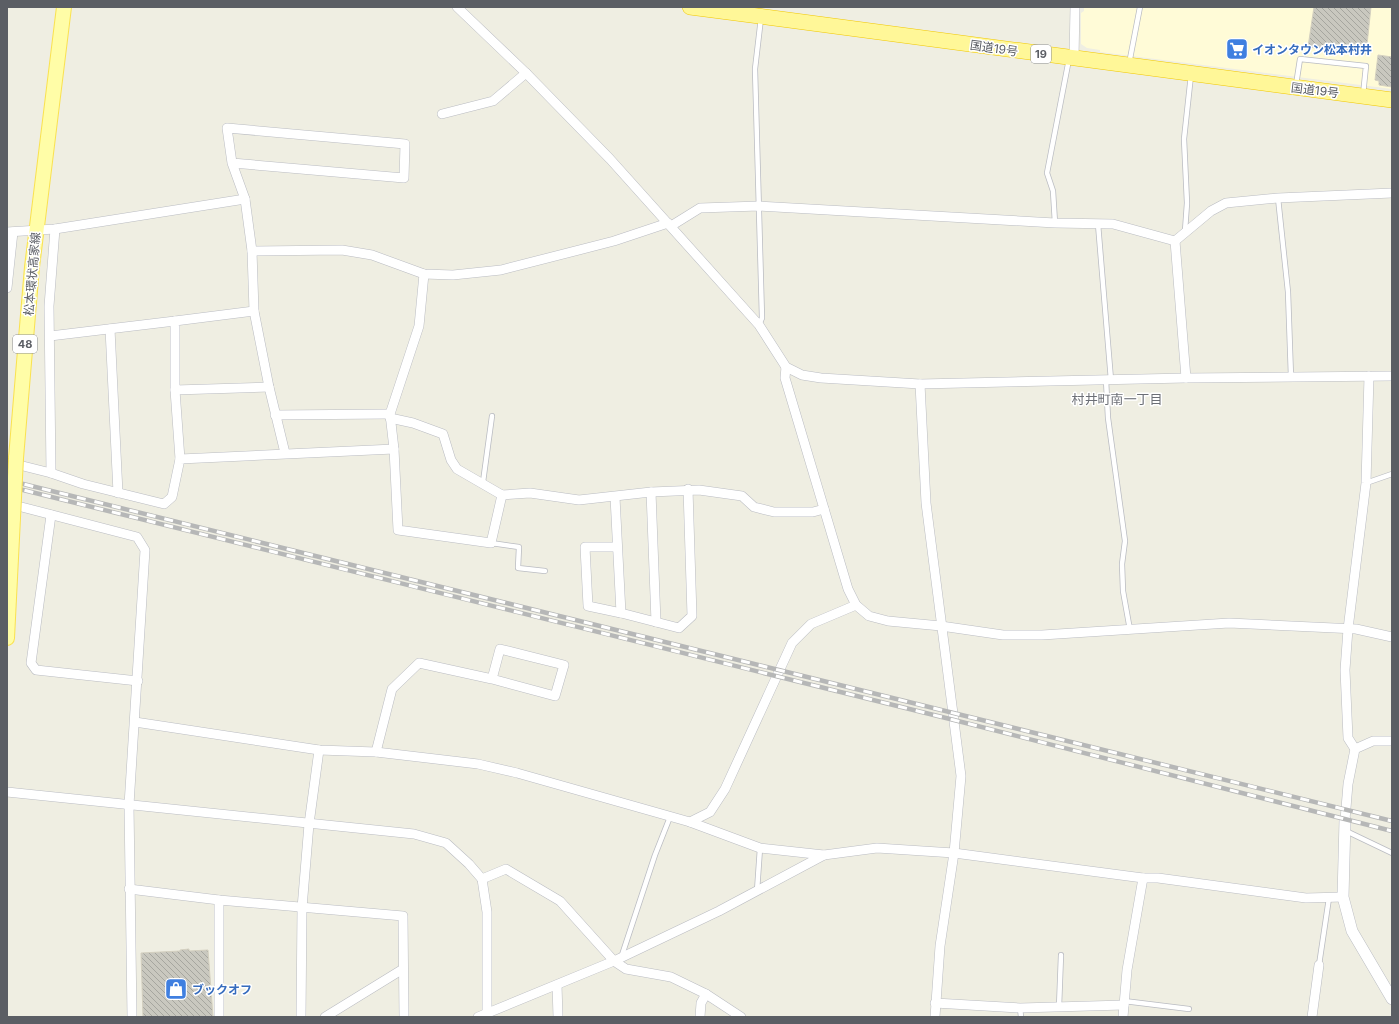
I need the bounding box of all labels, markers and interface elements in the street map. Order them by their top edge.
supermarket icon: イオンタウン松本村井 [1224,36,1250,62]
street label: 国道19号 [969,37,1019,59]
place label: イオンタウン松本村井 [1252,42,1372,57]
road number: 19 [1031,45,1051,63]
street label: 国道19号 [1290,80,1340,100]
street label: 松本環状高家線 [21,231,43,317]
road number: 48 [13,335,37,353]
district label: 村井町南一丁目 [1071,391,1163,407]
shop icon: ブックオフ [163,976,189,1002]
place label: ブックオフ [192,982,252,997]

